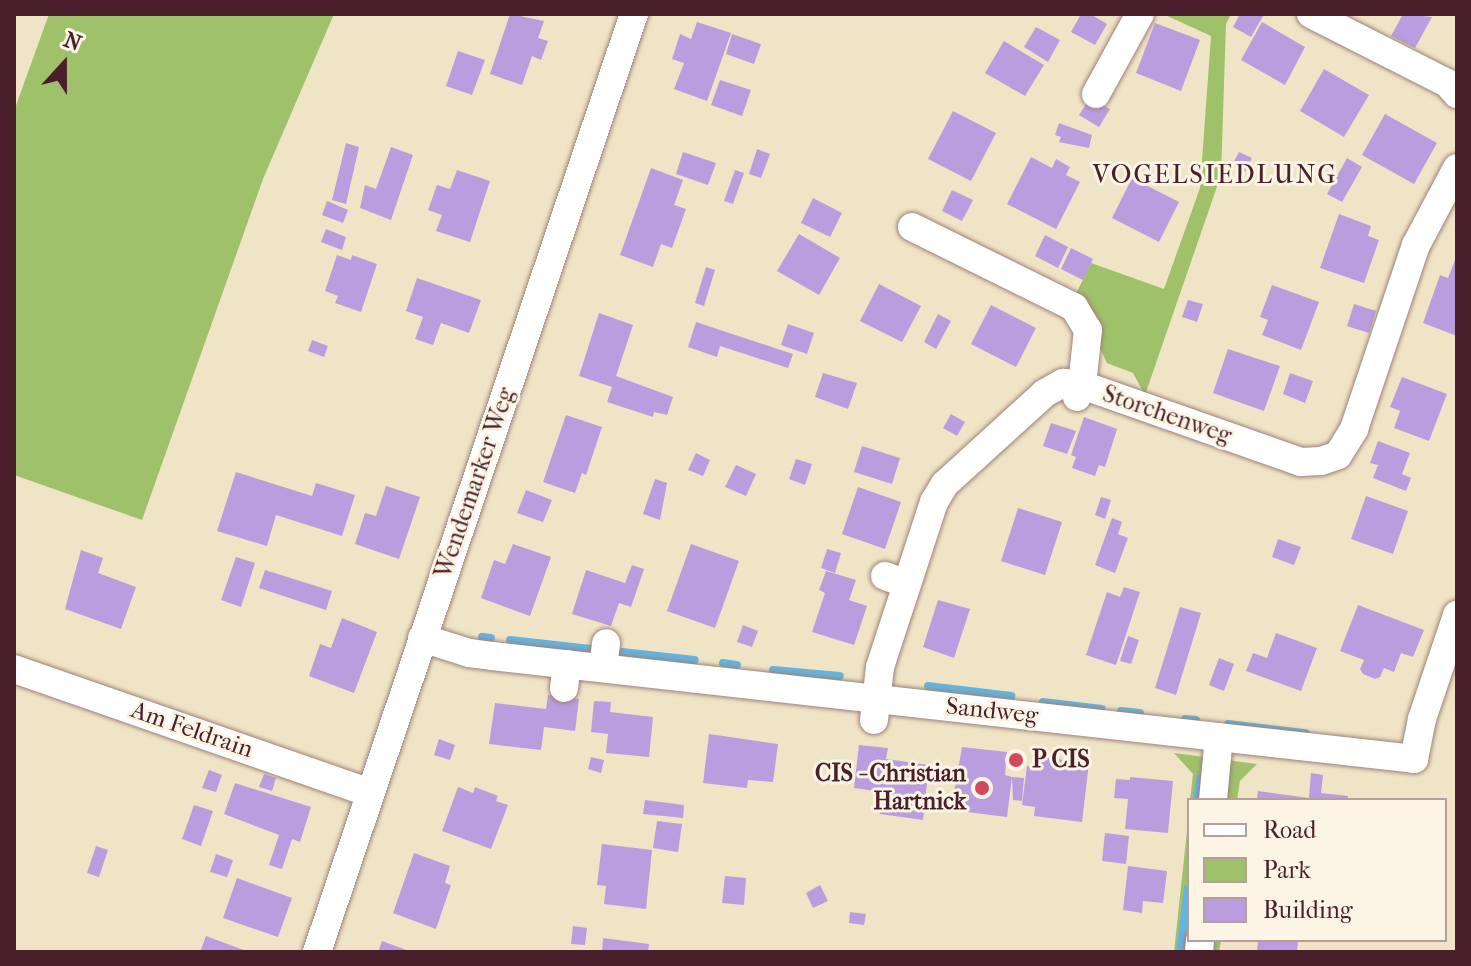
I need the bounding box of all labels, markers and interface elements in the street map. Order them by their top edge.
north arrow [24,24,104,104]
text: N [60,26,85,57]
district label: VOGELSIEDLUNG [1092,159,1338,191]
street label: Storchenweg [1099,380,1235,450]
street label: Wendemarker Weg [429,384,521,582]
street label: Sandweg [945,692,1039,730]
street label: Am Feldrain [127,696,257,764]
place label: P CIS [1032,746,1090,774]
marker: P CIS [1007,751,1025,769]
place label: CIS - Christian Hartnick [815,760,966,816]
marker: CIS - Christian Hartnick [973,779,991,797]
legend [1187,798,1447,942]
text: Road [1263,816,1316,844]
text: Park [1263,856,1311,884]
text: Building [1263,896,1353,924]

